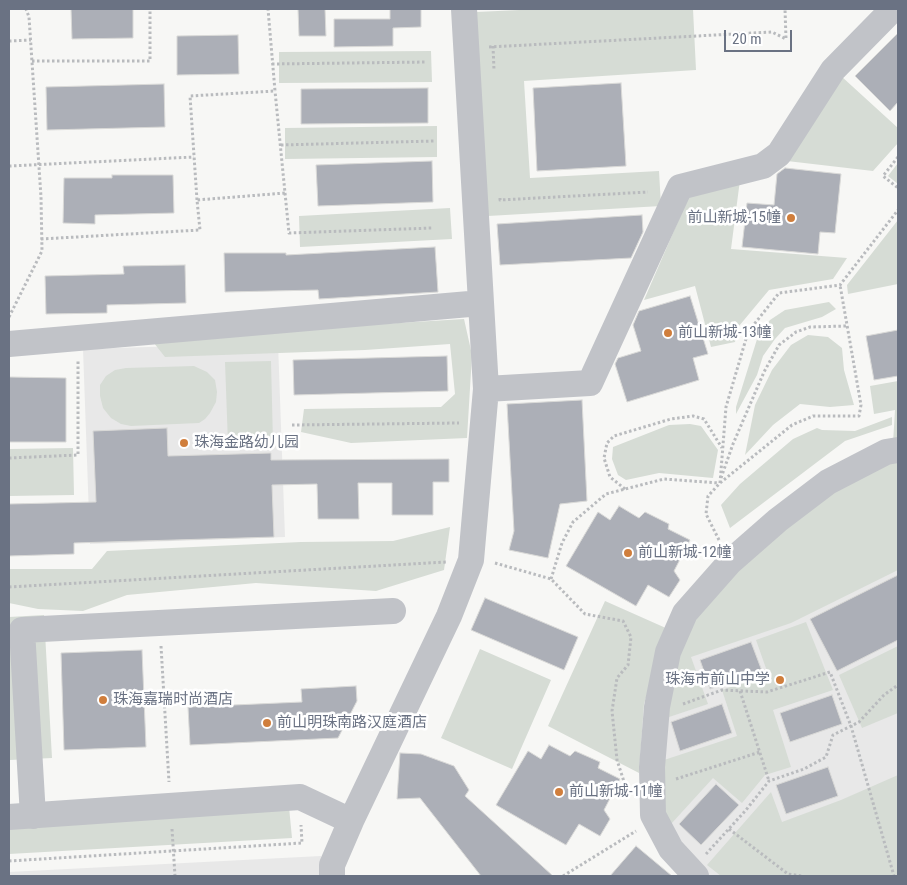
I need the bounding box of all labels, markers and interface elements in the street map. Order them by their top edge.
scale bar [727,20,794,52]
text: 20 m [732,30,762,48]
place label: 前山新城-15幢 [687,209,781,227]
marker: 前山新城-15幢 [785,212,797,224]
place label: 前山新城-13幢 [678,324,772,342]
marker: 前山新城-13幢 [662,327,674,339]
place label: 珠海金路幼儿园 [194,434,299,452]
marker: 珠海金路幼儿园 [178,437,190,449]
place label: 前山新城-12幢 [638,544,732,562]
marker: 前山新城-12幢 [622,547,634,559]
place label: 珠海市前山中学 [665,671,770,689]
marker: 珠海市前山中学 [774,674,786,686]
place label: 珠海嘉瑞时尚酒店 [113,691,233,709]
marker: 珠海嘉瑞时尚酒店 [97,694,109,706]
place label: 前山明珠南路汉庭酒店 [277,714,427,732]
marker: 前山明珠南路汉庭酒店 [261,717,273,729]
place label: 前山新城-11幢 [569,783,663,801]
marker: 前山新城-11幢 [553,786,565,798]

